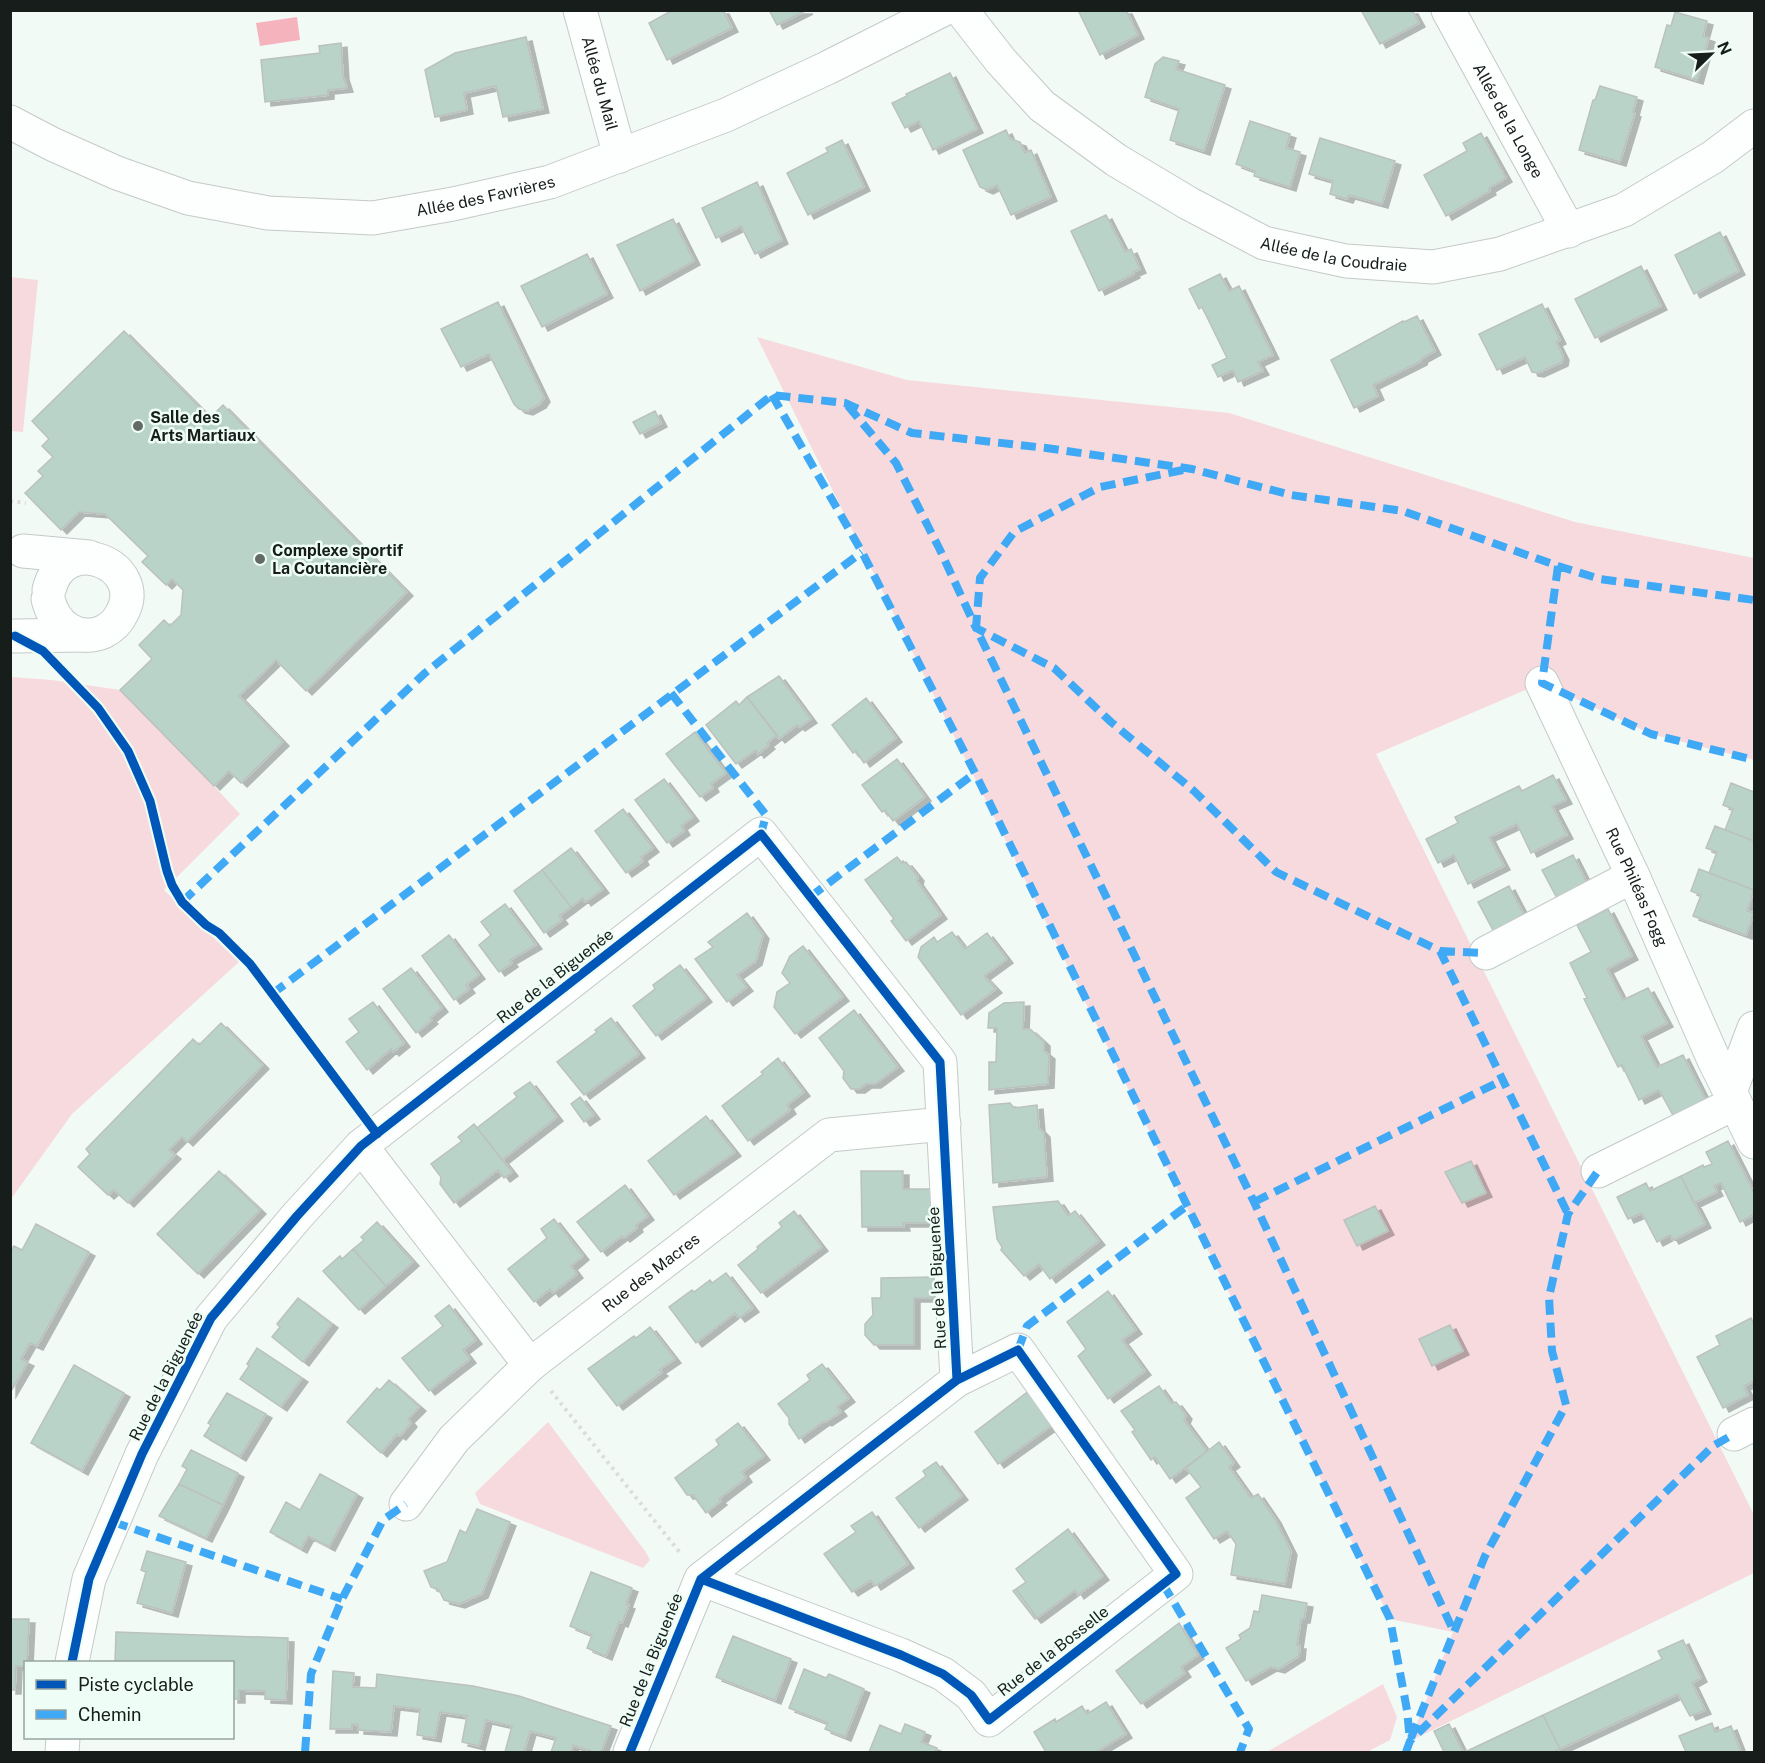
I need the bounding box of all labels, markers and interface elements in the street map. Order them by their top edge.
north arrow [1681,24,1741,84]
street label: Allée du Mail [578,34,622,133]
text: N [1713,39,1735,58]
street label: Allée de la Longe [1469,60,1548,181]
street label: Allée des Favrières [415,171,558,220]
street label: Allée de la Coudraie [1259,233,1408,275]
place label: Salle des Arts Martiaux [150,408,256,445]
marker: Salle des Arts Martiaux [131,419,145,433]
place label: Complexe sportif La Coutancière [272,541,404,578]
marker: Complexe sportif La Coutancière [253,552,267,566]
street label: Rue Philéas Fogg [1602,824,1672,949]
street label: Rue de la Biguenée [493,925,617,1027]
street label: Rue de la Biguenée [924,1206,950,1350]
street label: Rue des Macres [598,1229,703,1316]
street label: Rue de la Biguenée [125,1308,207,1444]
street label: Rue de la Biguenée [615,1590,687,1730]
street label: Rue de la Bosselle [994,1602,1112,1700]
legend [24,1661,234,1739]
text: Piste cyclable [78,1674,194,1695]
text: Chemin [78,1704,142,1725]

